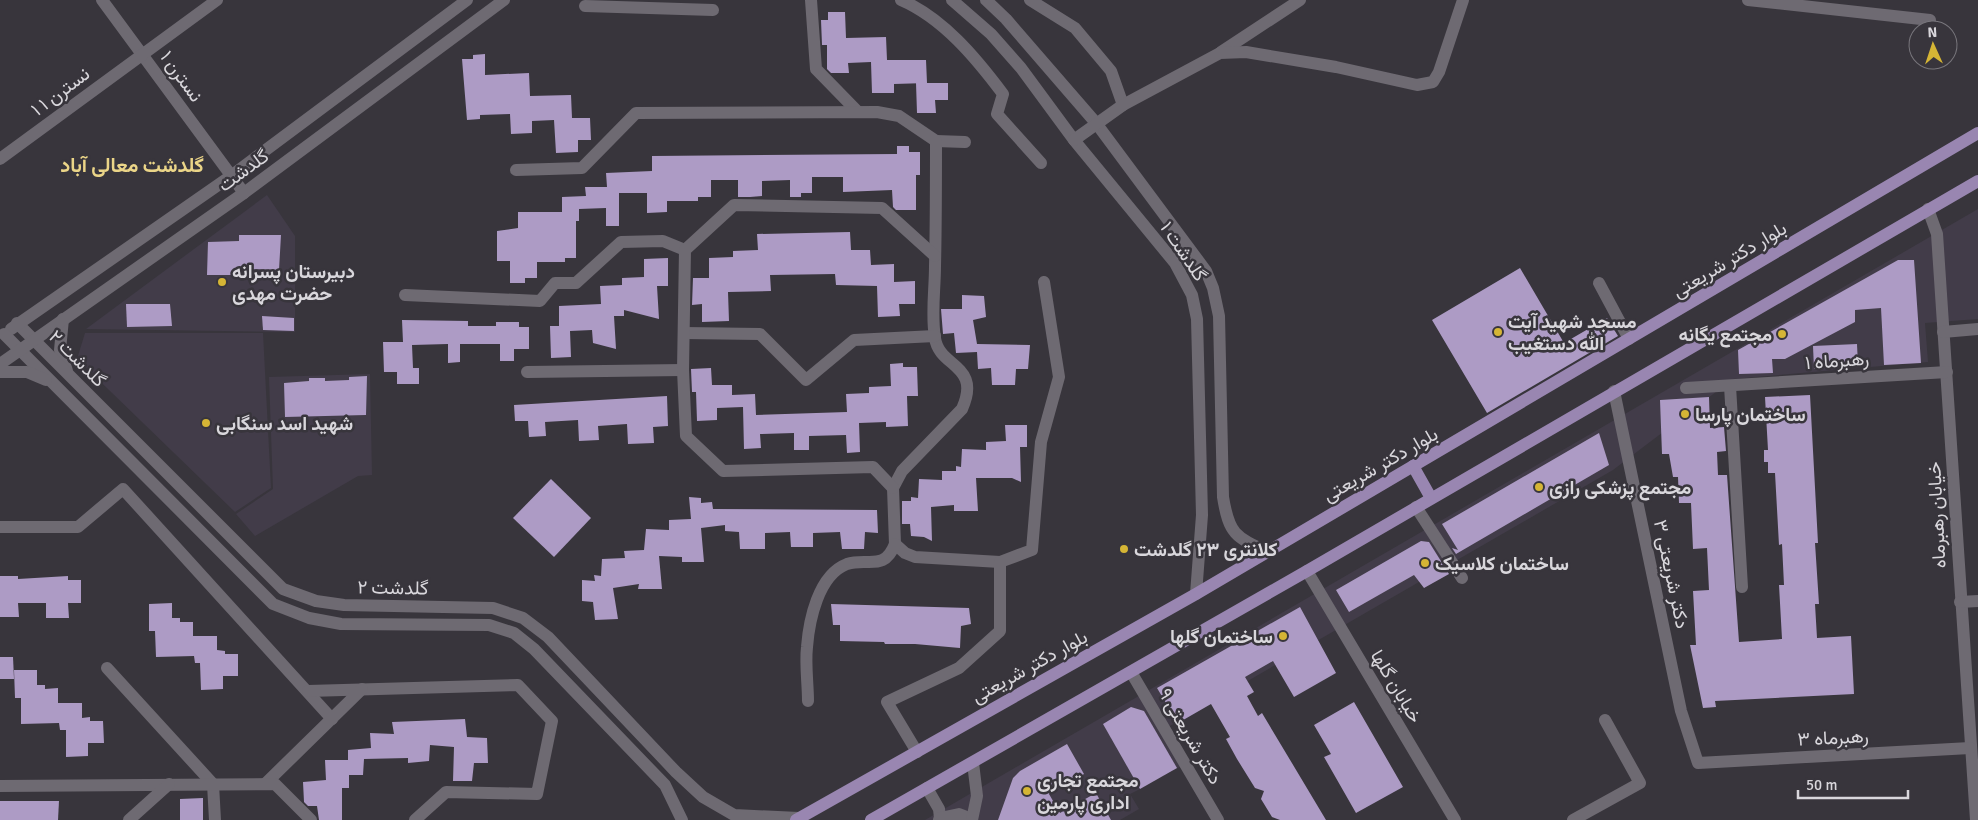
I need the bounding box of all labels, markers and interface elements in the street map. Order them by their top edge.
north arrow [1908,20,1958,70]
text: N [1927,24,1938,41]
street label: نسترن ۱ [155,46,208,107]
street label: ۱ نسترن ۱ [27,62,95,122]
street label: گلدشت [213,144,274,197]
district label: گلدشت معالی آباد [60,153,204,178]
street label: بلوار دکتر شریعتی [1668,216,1791,303]
street label: گلدشت ۱ [1155,217,1212,286]
place label: دبیرستان پسرانه حضرت مهدی [232,260,355,306]
marker: دبیرستان پسرانه حضرت مهدی [216,276,228,288]
place label: مسجد شهید آیت الله دستغیب [1508,310,1637,356]
place label: مجتمع یگانه [1679,323,1772,348]
street label: گلدشت ۲ [44,325,111,392]
marker: مسجد شهید آیت الله دستغیب [1492,326,1504,338]
marker: مجتمع یگانه [1776,328,1788,340]
street label: ۱ رهبرماه [1804,347,1870,375]
place label: ساختمان پارسا [1695,403,1806,428]
marker: ساختمان پارسا [1679,408,1691,420]
place label: شهید اسد سنگابی [216,412,353,436]
marker: شهید اسد سنگابی [200,417,212,429]
street label: بلوار دکتر شریعتی [1319,422,1442,508]
street label: خیابان رهبرماه [1922,461,1952,569]
place label: مجتمع پزشکی رازی [1549,476,1691,501]
marker: مجتمع پزشکی رازی [1533,481,1545,493]
street label: ۳ دکتر شریعتی [1648,518,1694,631]
place label: کلانتری ۲۳ گلدشت [1134,538,1278,562]
marker: کلانتری ۲۳ گلدشت [1118,543,1130,555]
place label: ساختمان کلاسیک [1435,552,1569,576]
marker: ساختمان کلاسیک [1419,557,1431,569]
street label: گلدشت ۲ [357,575,429,601]
street label: بلوار دکتر شریعتی [967,625,1092,709]
place label: ساختمان گلها [1170,625,1273,649]
marker: ساختمان گلها [1277,630,1289,642]
street label: خیابان گلها [1365,646,1427,727]
street label: دکتر شریعتی ۹ [1153,684,1227,789]
street label: ۳ رهبرماه [1797,724,1869,752]
scale bar [1798,768,1908,800]
place label: مجتمع تجاری اداری پارمین [1037,769,1139,816]
text: 50 m [1806,776,1837,794]
marker: مجتمع تجاری اداری پارمین [1021,785,1033,797]

